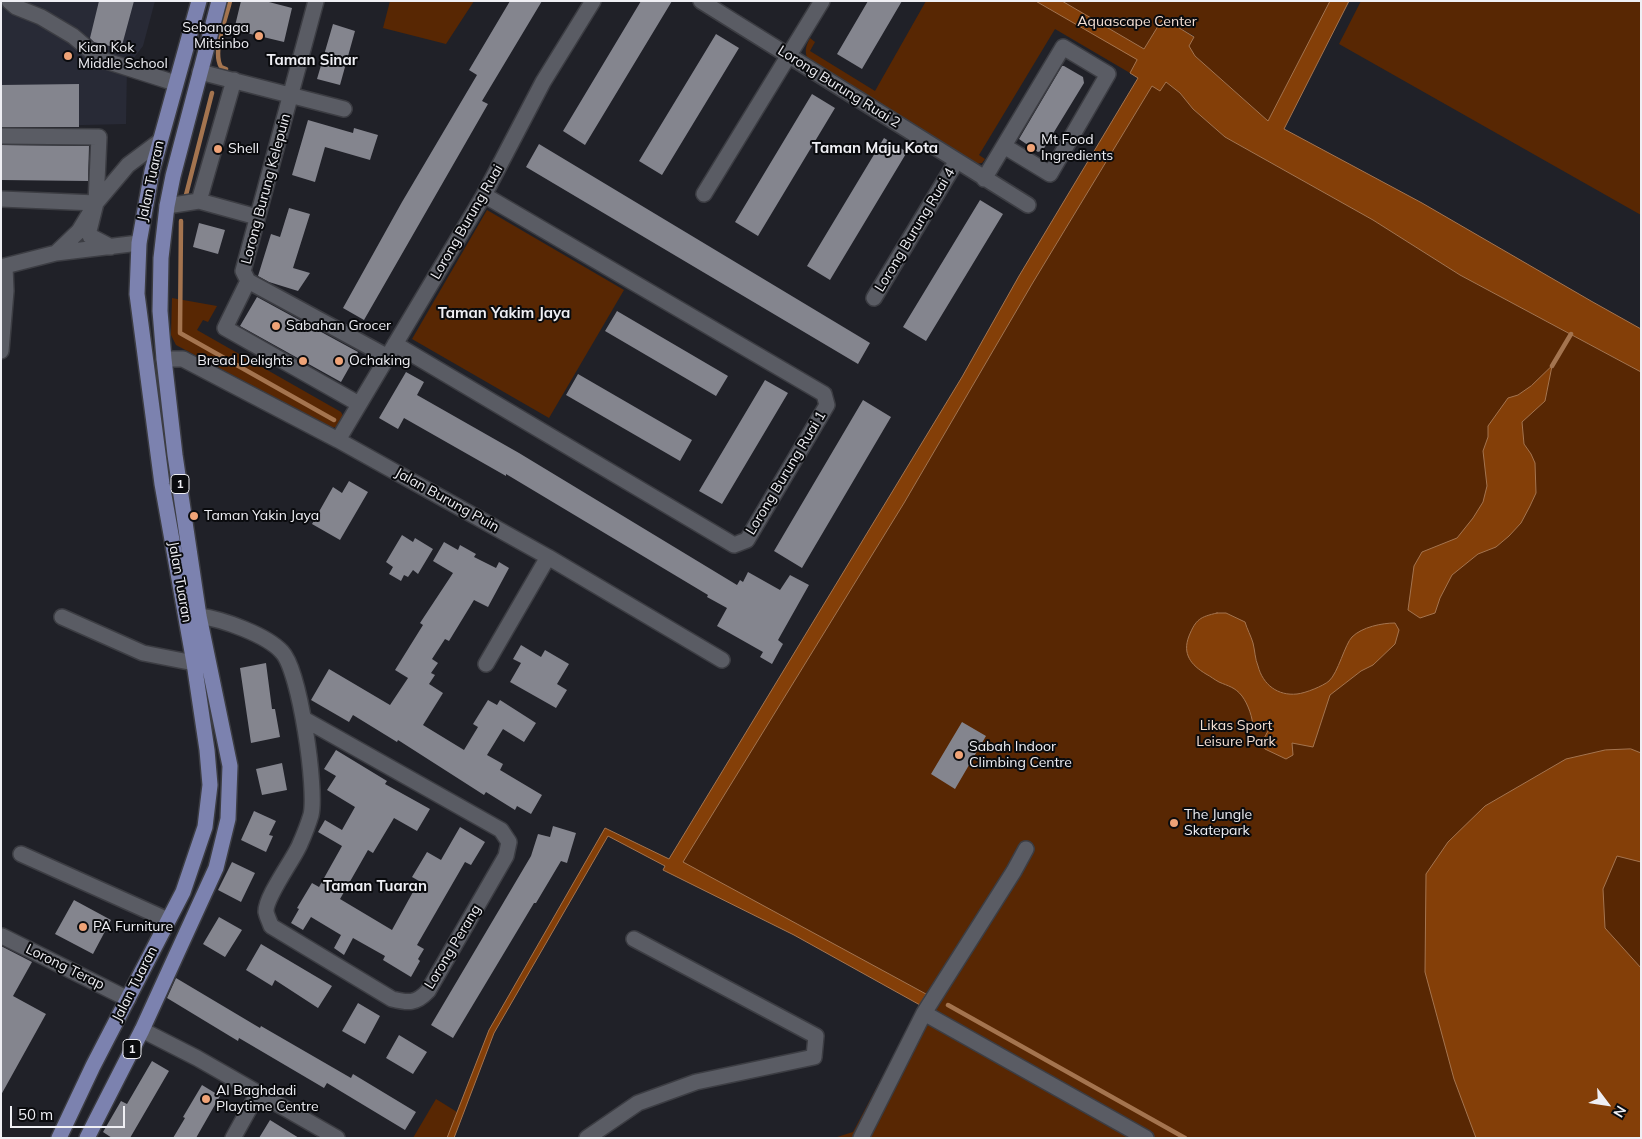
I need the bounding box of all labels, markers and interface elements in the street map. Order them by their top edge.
park label: Aquascape Center [1077,14,1197,30]
place label: Sebangga Mitsinbo [182,20,249,52]
marker: Sebangga Mitsinbo [253,30,265,42]
place label: Kian Kok Middle School [78,40,168,72]
street label: Lorong Burung Ruai 2 [775,42,903,132]
marker: Kian Kok Middle School [62,50,74,62]
district label: Taman Sinar [266,51,358,69]
street label: Lorong Burung Kelepuin [238,112,294,266]
place label: Mt Food Ingredients [1041,132,1113,164]
street label: Jalan Tuaran [134,139,168,223]
district label: Taman Maju Kota [812,139,938,157]
place label: Shell [228,141,259,157]
marker: Mt Food Ingredients [1025,142,1037,154]
marker: Shell [212,143,224,155]
street label: Lorong Burung Ruai [427,162,507,282]
street label: Lorong Burung Ruai 4 [871,165,959,295]
district label: Taman Yakim Jaya [438,304,570,322]
place label: Sabahan Grocer [286,318,391,334]
marker: Sabahan Grocer [270,320,282,332]
place label: Bread Delights [197,353,293,369]
place label: Ochaking [349,353,411,369]
marker: Bread Delights [297,355,309,367]
marker: Ochaking [333,355,345,367]
street label: Lorong Burung Ruai 1 [742,408,830,538]
street label: Jalan Burung Puin [392,464,502,536]
road number: 1 [171,474,189,494]
place label: Taman Yakin Jaya [204,508,319,524]
marker: Taman Yakin Jaya [188,510,200,522]
street label: Jalan Tuaran [165,540,195,624]
park label: Likas Sport Leisure Park [1196,718,1276,750]
place label: Sabah Indoor Climbing Centre [969,739,1072,772]
marker: Sabah Indoor Climbing Centre [953,749,965,761]
place label: The Jungle Skatepark [1184,807,1252,840]
marker: The Jungle Skatepark [1168,817,1180,829]
district label: Taman Tuaran [323,877,427,895]
street label: Lorong Perang [421,902,485,992]
place label: PA Furniture [93,919,173,935]
marker: PA Furniture [77,921,89,933]
street label: Lorong Terap [23,941,107,993]
street label: Jalan Tuaran [109,944,161,1024]
road number: 1 [123,1040,141,1058]
north arrow [1582,1079,1632,1129]
place label: Al Baghdadi Playtime Centre [216,1083,319,1116]
marker: Al Baghdadi Playtime Centre [200,1093,212,1105]
scale bar [12,1096,128,1128]
text: N [1609,1103,1630,1121]
text: 50 m [18,1105,53,1124]

